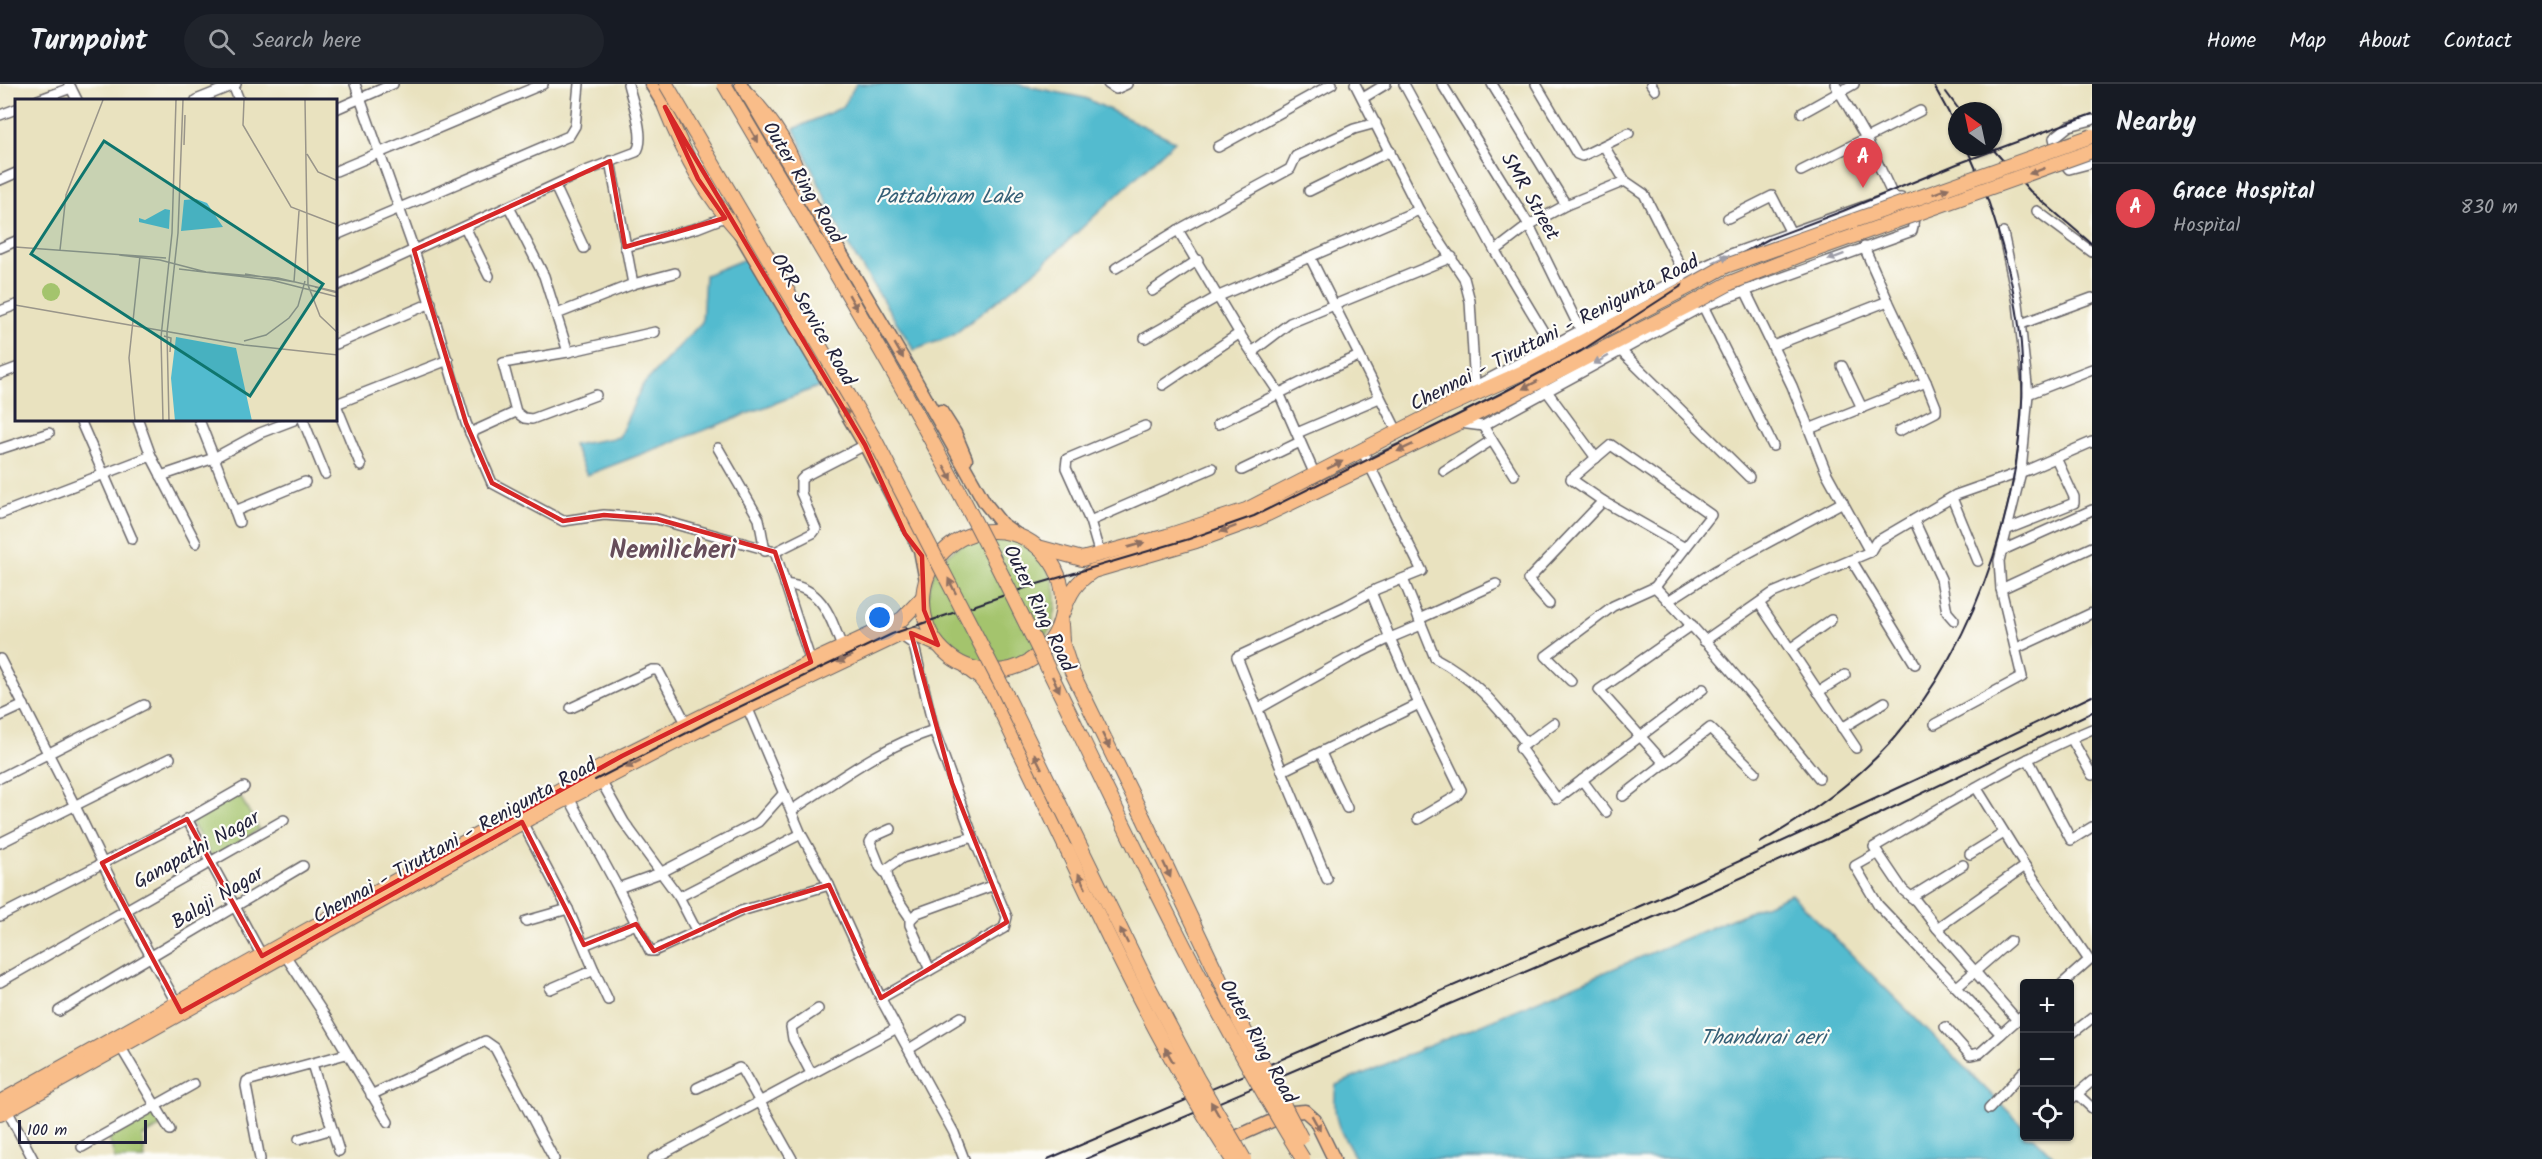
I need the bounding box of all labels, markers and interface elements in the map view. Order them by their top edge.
search box [184,14,604,68]
text: Turnpoint [30,19,148,64]
text: Search here [253,24,361,59]
icon: search [205,25,238,58]
text: Home [2207,25,2256,58]
text: Map [2289,25,2326,58]
text: About [2359,25,2410,58]
text: Contact [2443,25,2512,58]
inset map [15,99,338,422]
north arrow [1948,102,2002,156]
text: Nearby [2116,102,2196,144]
street label: Outer Ring Road [753,116,852,251]
one-way arrow [748,126,758,143]
pin: A [1844,138,1882,188]
street label: SMR Street [1491,147,1567,247]
one-way arrow [2028,167,2046,176]
text: Grace Hospital [2173,175,2314,210]
water label: Pattabiram Lake [876,181,1025,214]
one-way arrow [1932,185,1950,195]
text: A [2129,192,2142,224]
text: 830 m [2461,192,2518,224]
text: Hospital [2173,210,2240,242]
street label: Chennai - Tiruttani - Renigunta Road [1405,246,1706,421]
street label: ORR Service Road [761,247,864,393]
one-way arrow [1827,252,1845,262]
one-way arrow [1712,254,1729,263]
one-way arrow [847,294,857,311]
one-way arrow [894,343,904,360]
one-way arrow [1592,355,1609,365]
one-way arrow [1521,380,1538,390]
one-way arrow [842,408,853,424]
one-way arrow [1396,443,1413,452]
one-way arrow [1327,460,1344,470]
one-way arrow [943,464,953,481]
one-way arrow [1219,525,1237,535]
district label: Nemilicheri [609,530,738,572]
street label: Outer Ring Road [994,540,1083,679]
one-way arrow [1127,540,1145,550]
one-way arrow [947,578,956,595]
your location [865,603,894,632]
one-way arrow [837,655,854,664]
one-way arrow [1051,675,1060,692]
one-way arrow [1101,733,1110,750]
street label: Chennai - Tiruttani - Renigunta Road [307,750,604,933]
one-way arrow [1034,752,1043,769]
one-way arrow [624,760,641,769]
street label: Ganapathi Nagar [128,802,267,899]
street label: Balaji Nagar [166,858,271,939]
one-way arrow [1163,862,1172,879]
one-way arrow [1077,872,1087,890]
one-way arrow [1119,927,1129,944]
street label: Outer Ring Road [1210,974,1305,1111]
map controls [2020,979,2074,1141]
button: + [2020,979,2074,1033]
water label: Thandurai aeri [1700,1022,1830,1055]
button: − [2020,1033,2074,1087]
one-way arrow [1164,1046,1174,1063]
button: locate [2020,1087,2074,1141]
one-way arrow [1209,1101,1220,1117]
one-way arrow [1311,1115,1321,1132]
scale bar [18,1117,147,1144]
text: 100 m [27,1118,67,1143]

